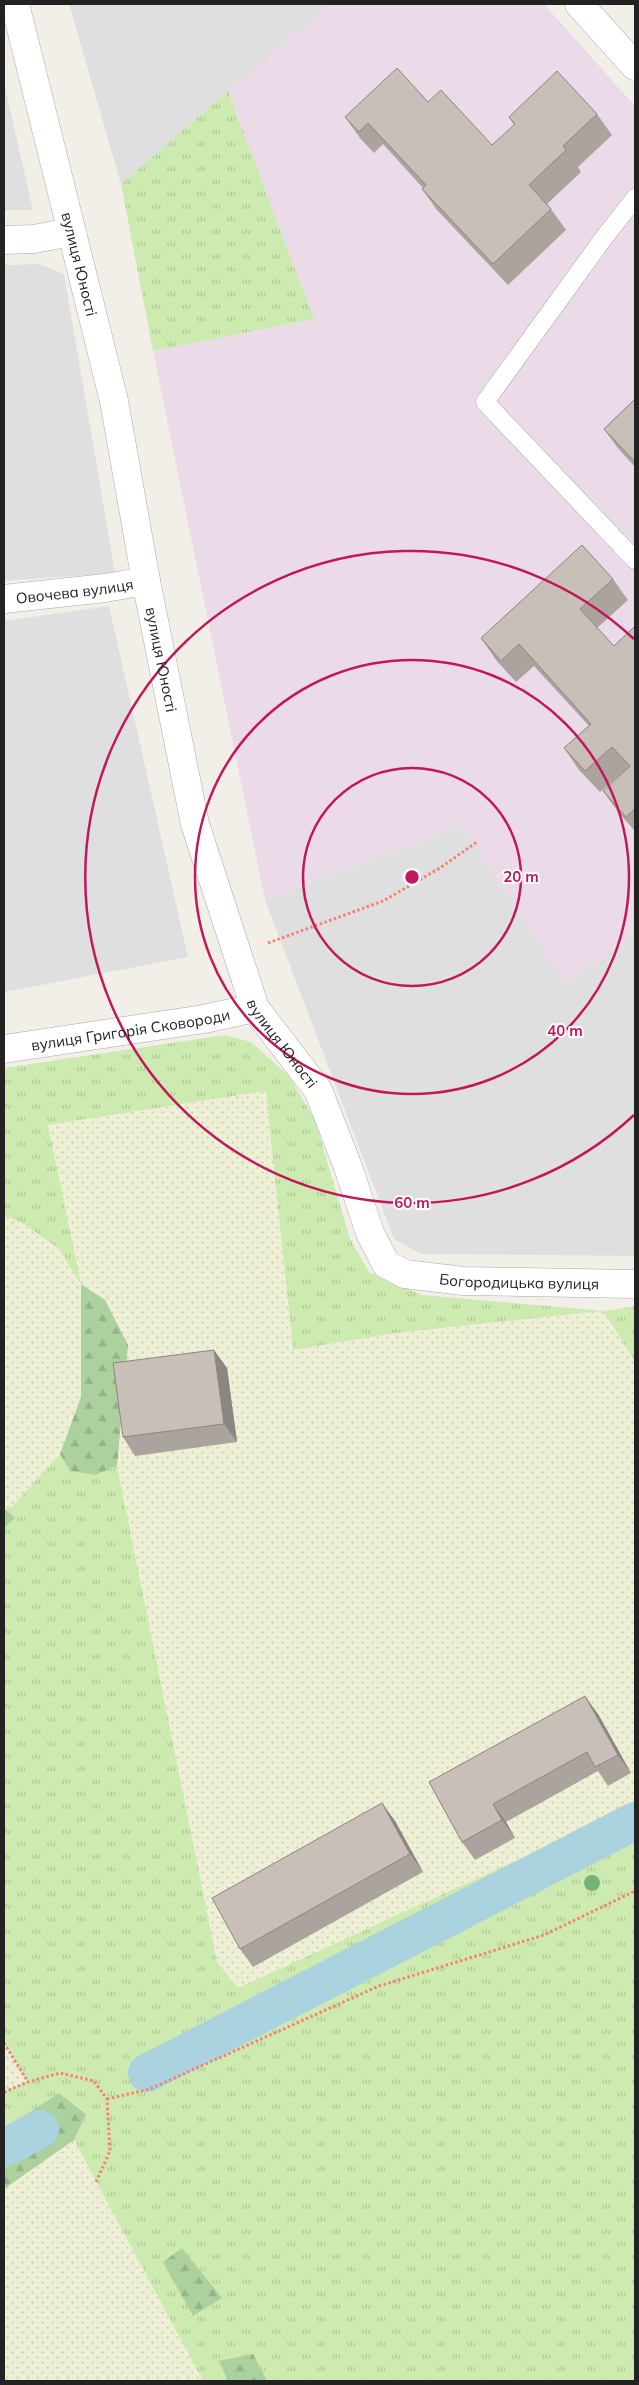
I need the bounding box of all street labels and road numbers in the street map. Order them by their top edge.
street label: вулиця Юності [58,210,102,318]
street label: Овочева вулиця [15,574,135,607]
street label: вулиця Юності [142,605,182,714]
street label: вулиця Юності [243,997,322,1091]
street label: вулиця Григорія Сковороди [30,1004,232,1054]
street label: Богородицька вулиця [438,1269,599,1293]

